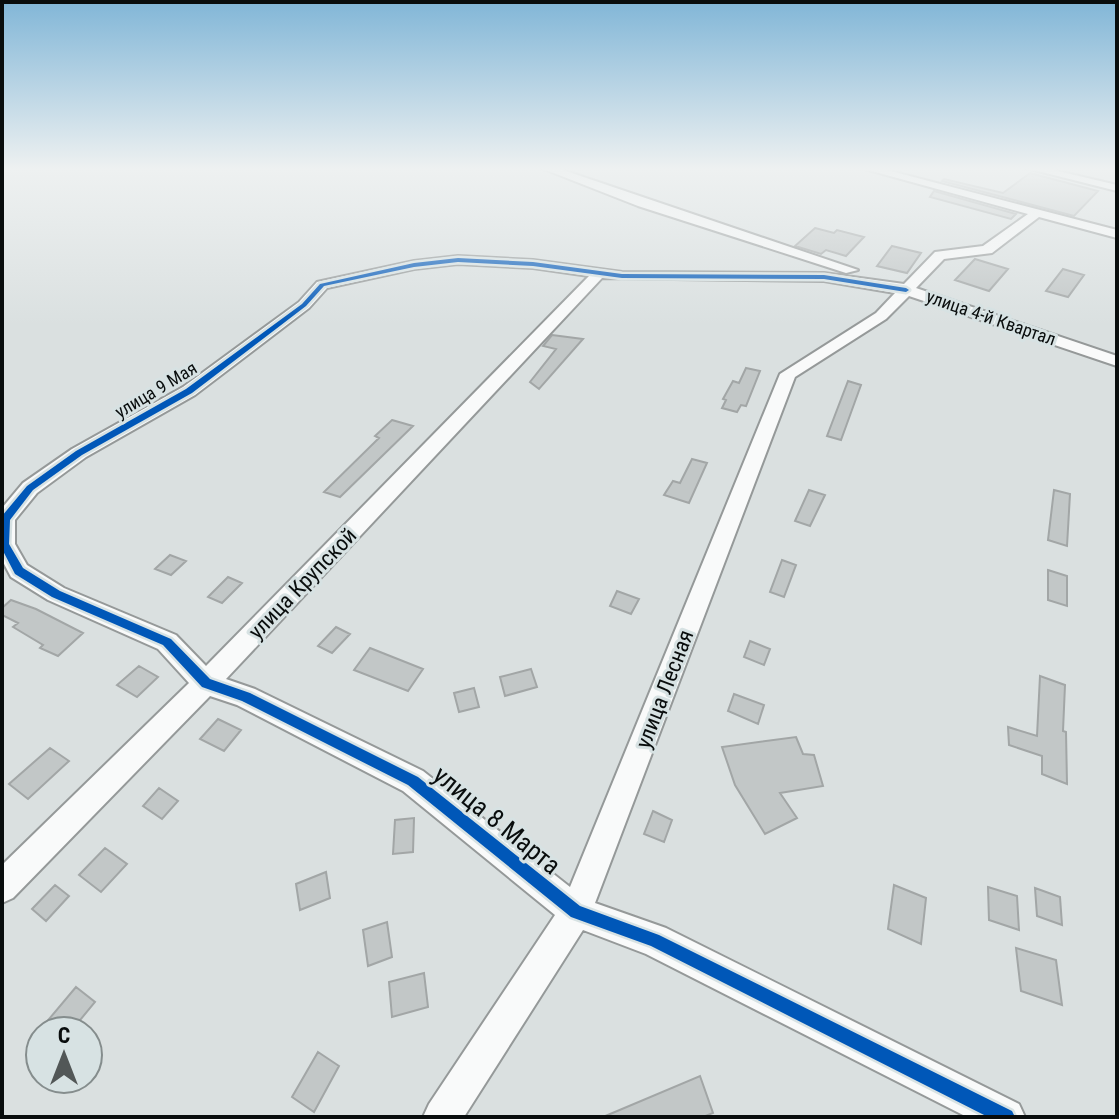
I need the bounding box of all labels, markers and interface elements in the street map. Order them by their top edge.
street label: улица 4-й Квартал [924,286,1059,350]
street label: улица 9 Мая [111,357,200,422]
street label: улица Крупской [243,523,361,644]
street label: улица Лесная [630,627,698,752]
street label: улица 8 Марта [427,760,567,880]
north arrow [24,1015,104,1095]
text: С [58,1023,70,1048]

